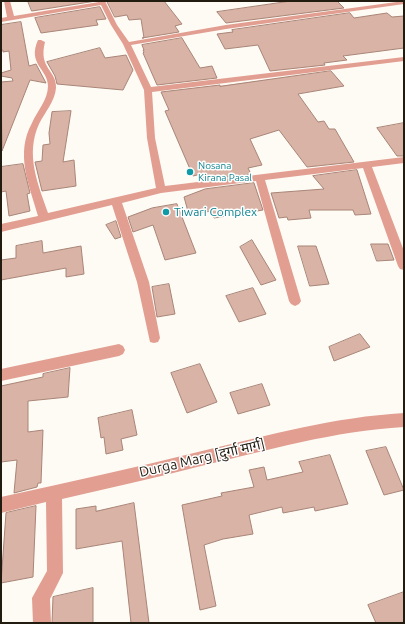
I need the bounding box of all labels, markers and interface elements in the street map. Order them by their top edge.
place label: Nosana Kirana Pasal [198,160,252,184]
marker: Nosana Kirana Pasal [185,167,195,177]
place label: Tiwari Complex [174,205,257,219]
marker: Tiwari Complex [161,207,171,217]
street label: Durga Marg [दुर्गा मार्ग] [138,435,266,481]

